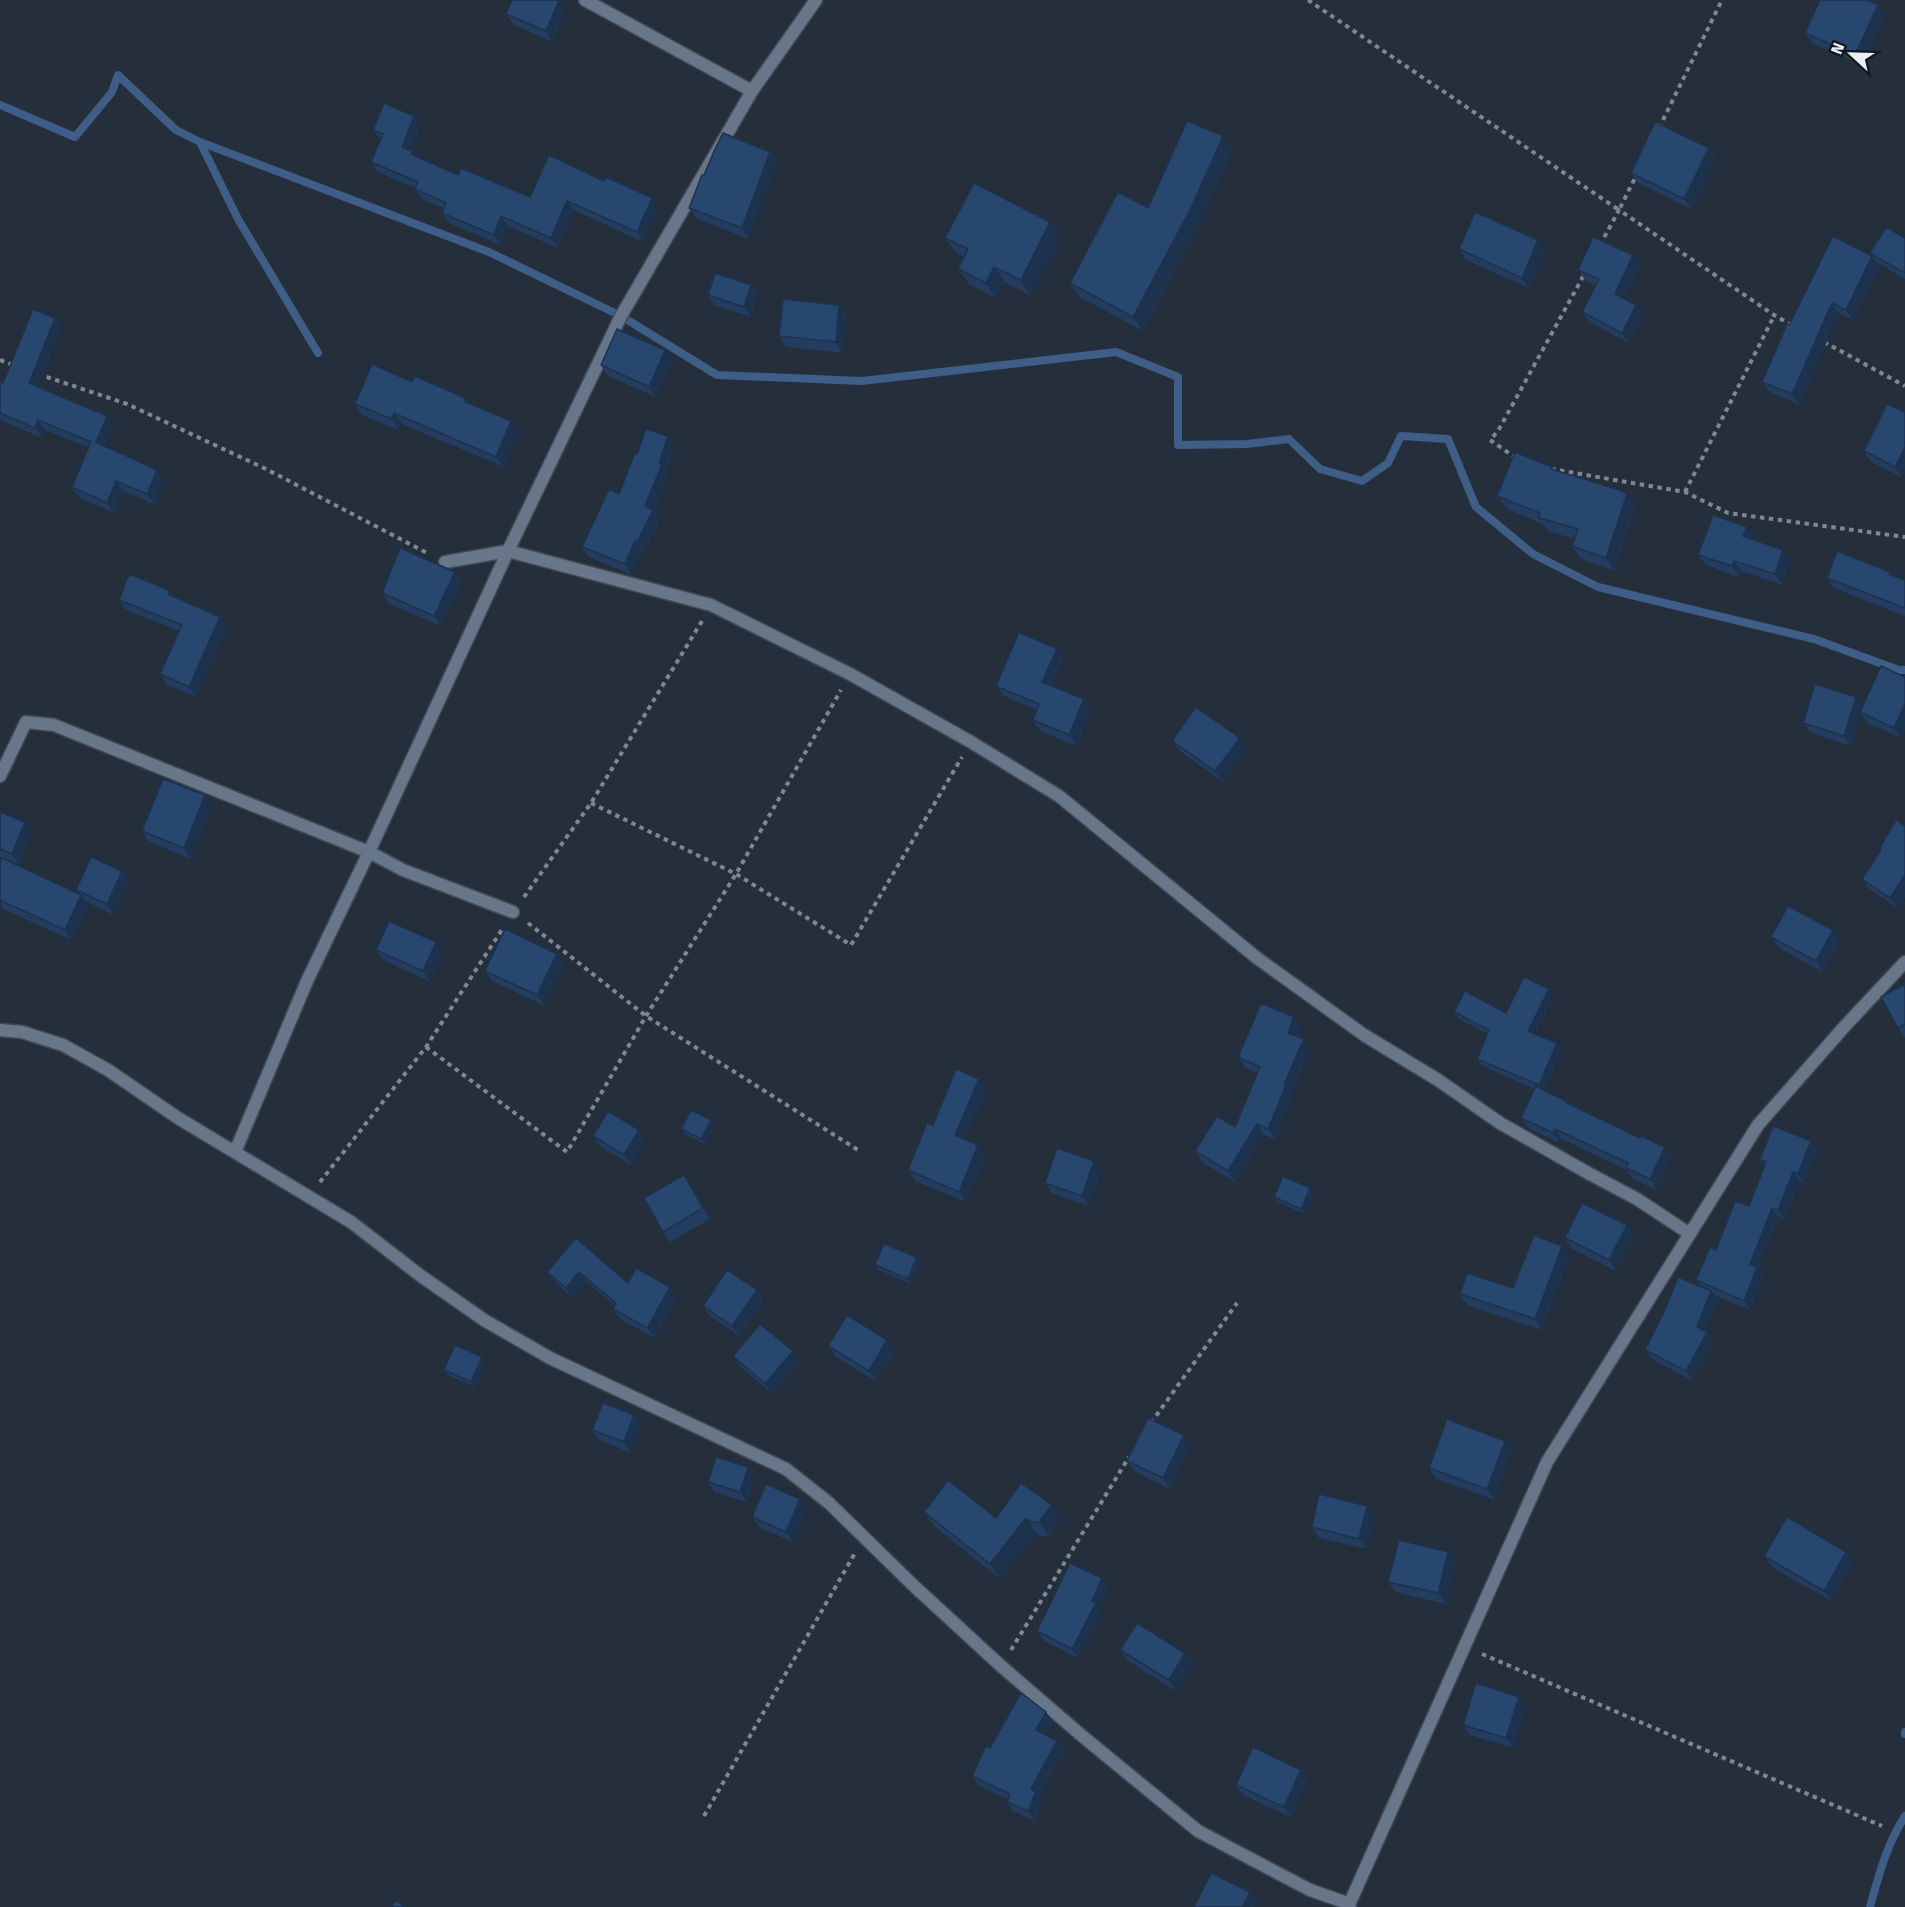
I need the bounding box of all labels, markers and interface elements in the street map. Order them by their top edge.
north arrow [1821,24,1881,84]
text: N [1827,40,1848,57]

